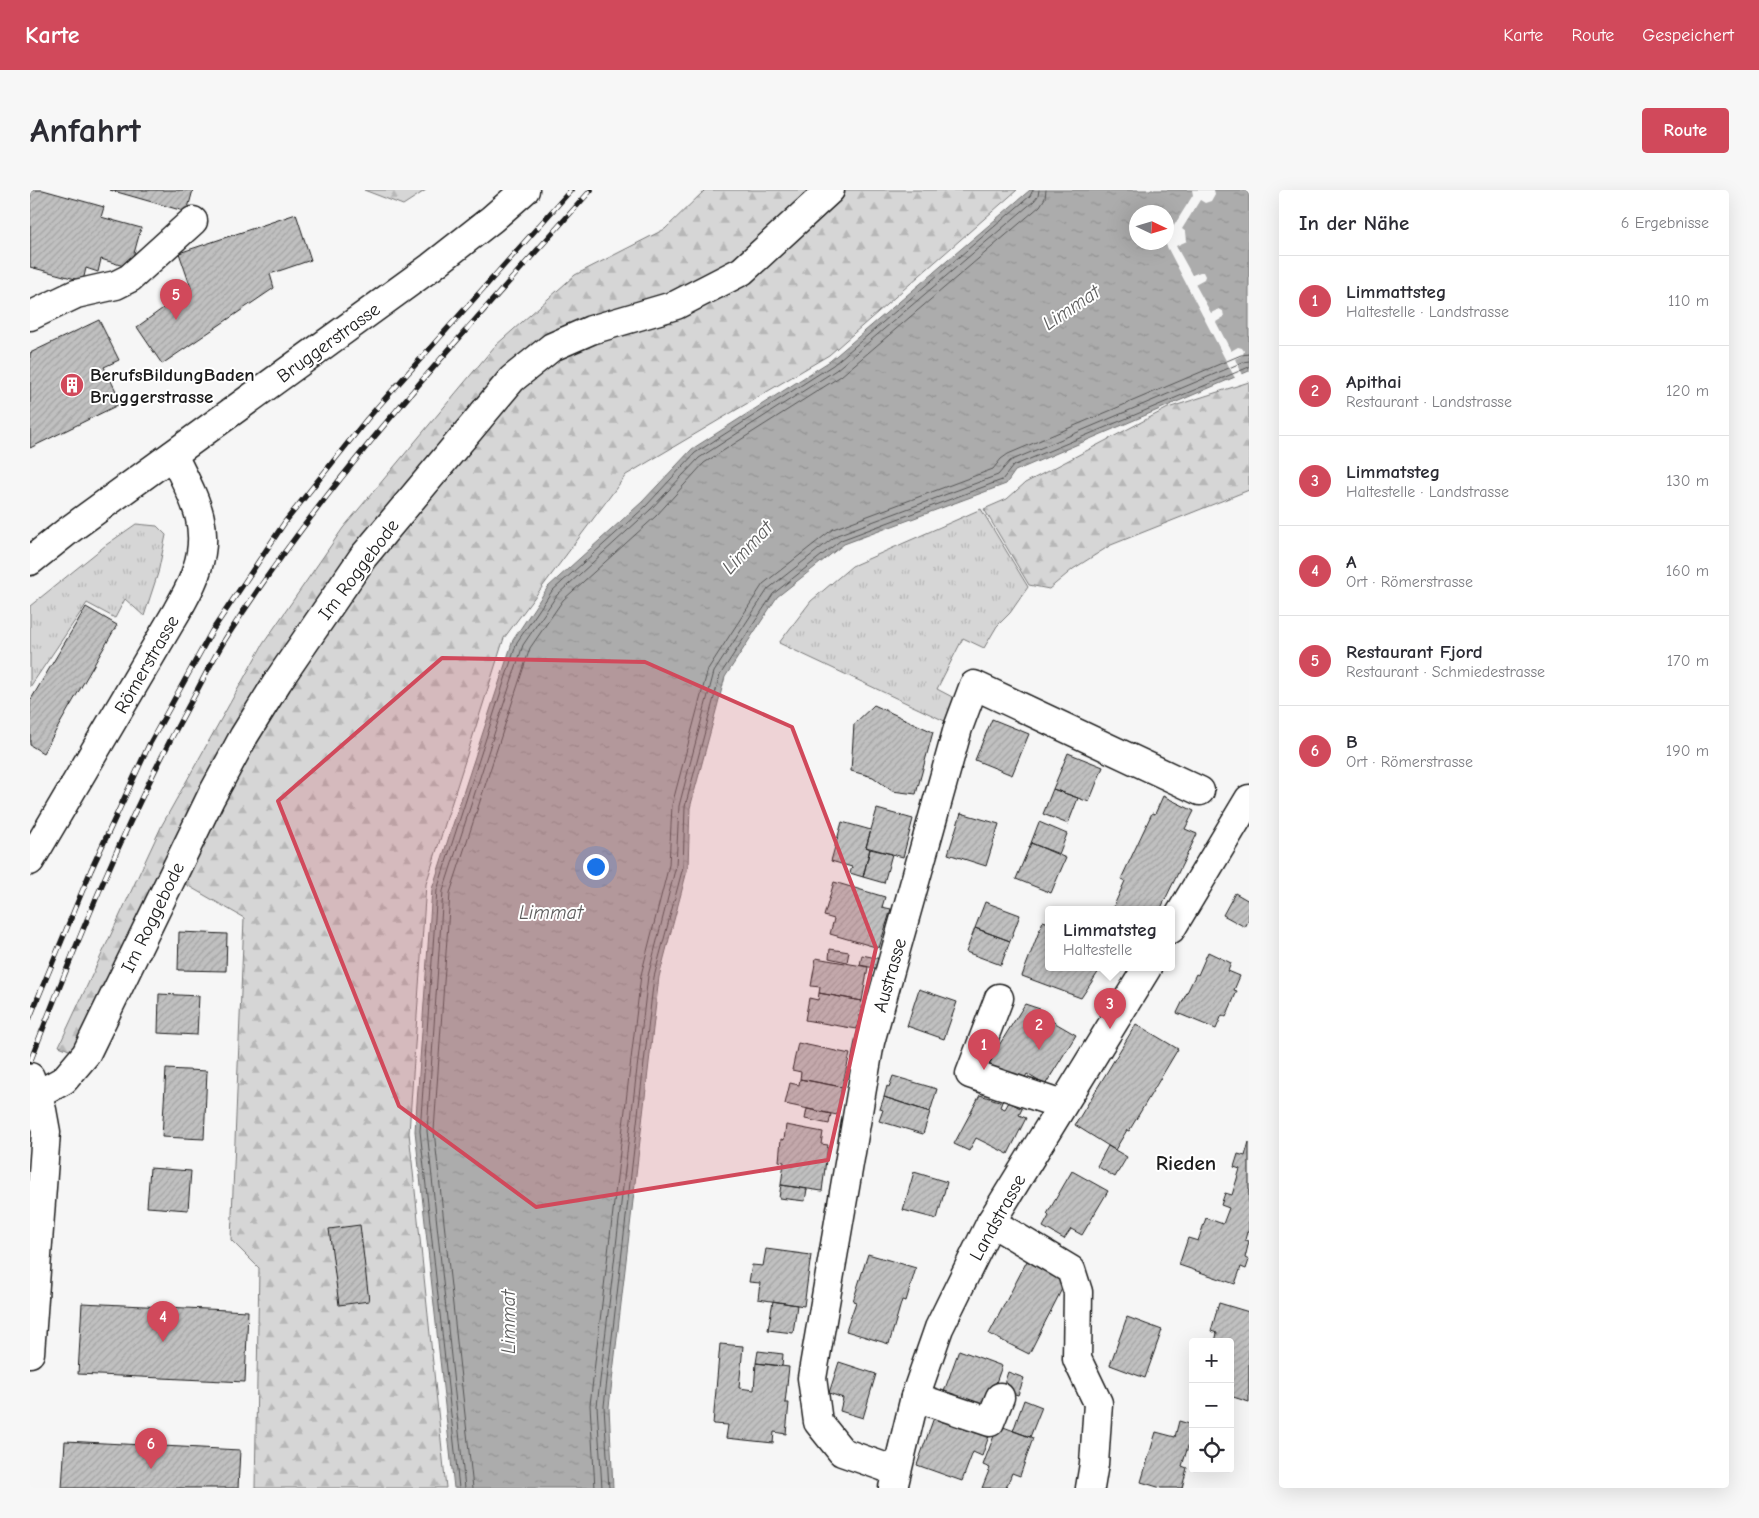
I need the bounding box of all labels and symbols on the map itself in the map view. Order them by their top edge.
north arrow [1129,205,1174,250]
pin: 5 [160,279,192,320]
water label: Limmat [1038,279,1106,335]
street label: Bruggerstrasse [273,298,384,388]
place label: BerufsBildungBaden Bruggerstrasse [90,364,255,408]
building icon: BerufsBildungBaden Bruggerstrasse [59,372,85,398]
street label: Im Roggebode [314,515,404,624]
water label: Limmat [717,515,779,579]
street label: Römerstrasse [110,612,184,717]
your location [583,854,609,880]
street label: Im Roggebode [117,859,189,976]
water label: Limmat [519,901,585,924]
street label: Austrasse [869,936,911,1015]
pin: 3 [1094,988,1126,1029]
pin: 2 [1023,1009,1055,1050]
pin: 1 [968,1029,1000,1070]
district label: Rieden [1156,1151,1216,1175]
street label: Landstrasse [965,1171,1031,1264]
water label: Limmat [497,1288,520,1354]
pin: 4 [147,1301,179,1342]
pin: 6 [135,1428,167,1469]

